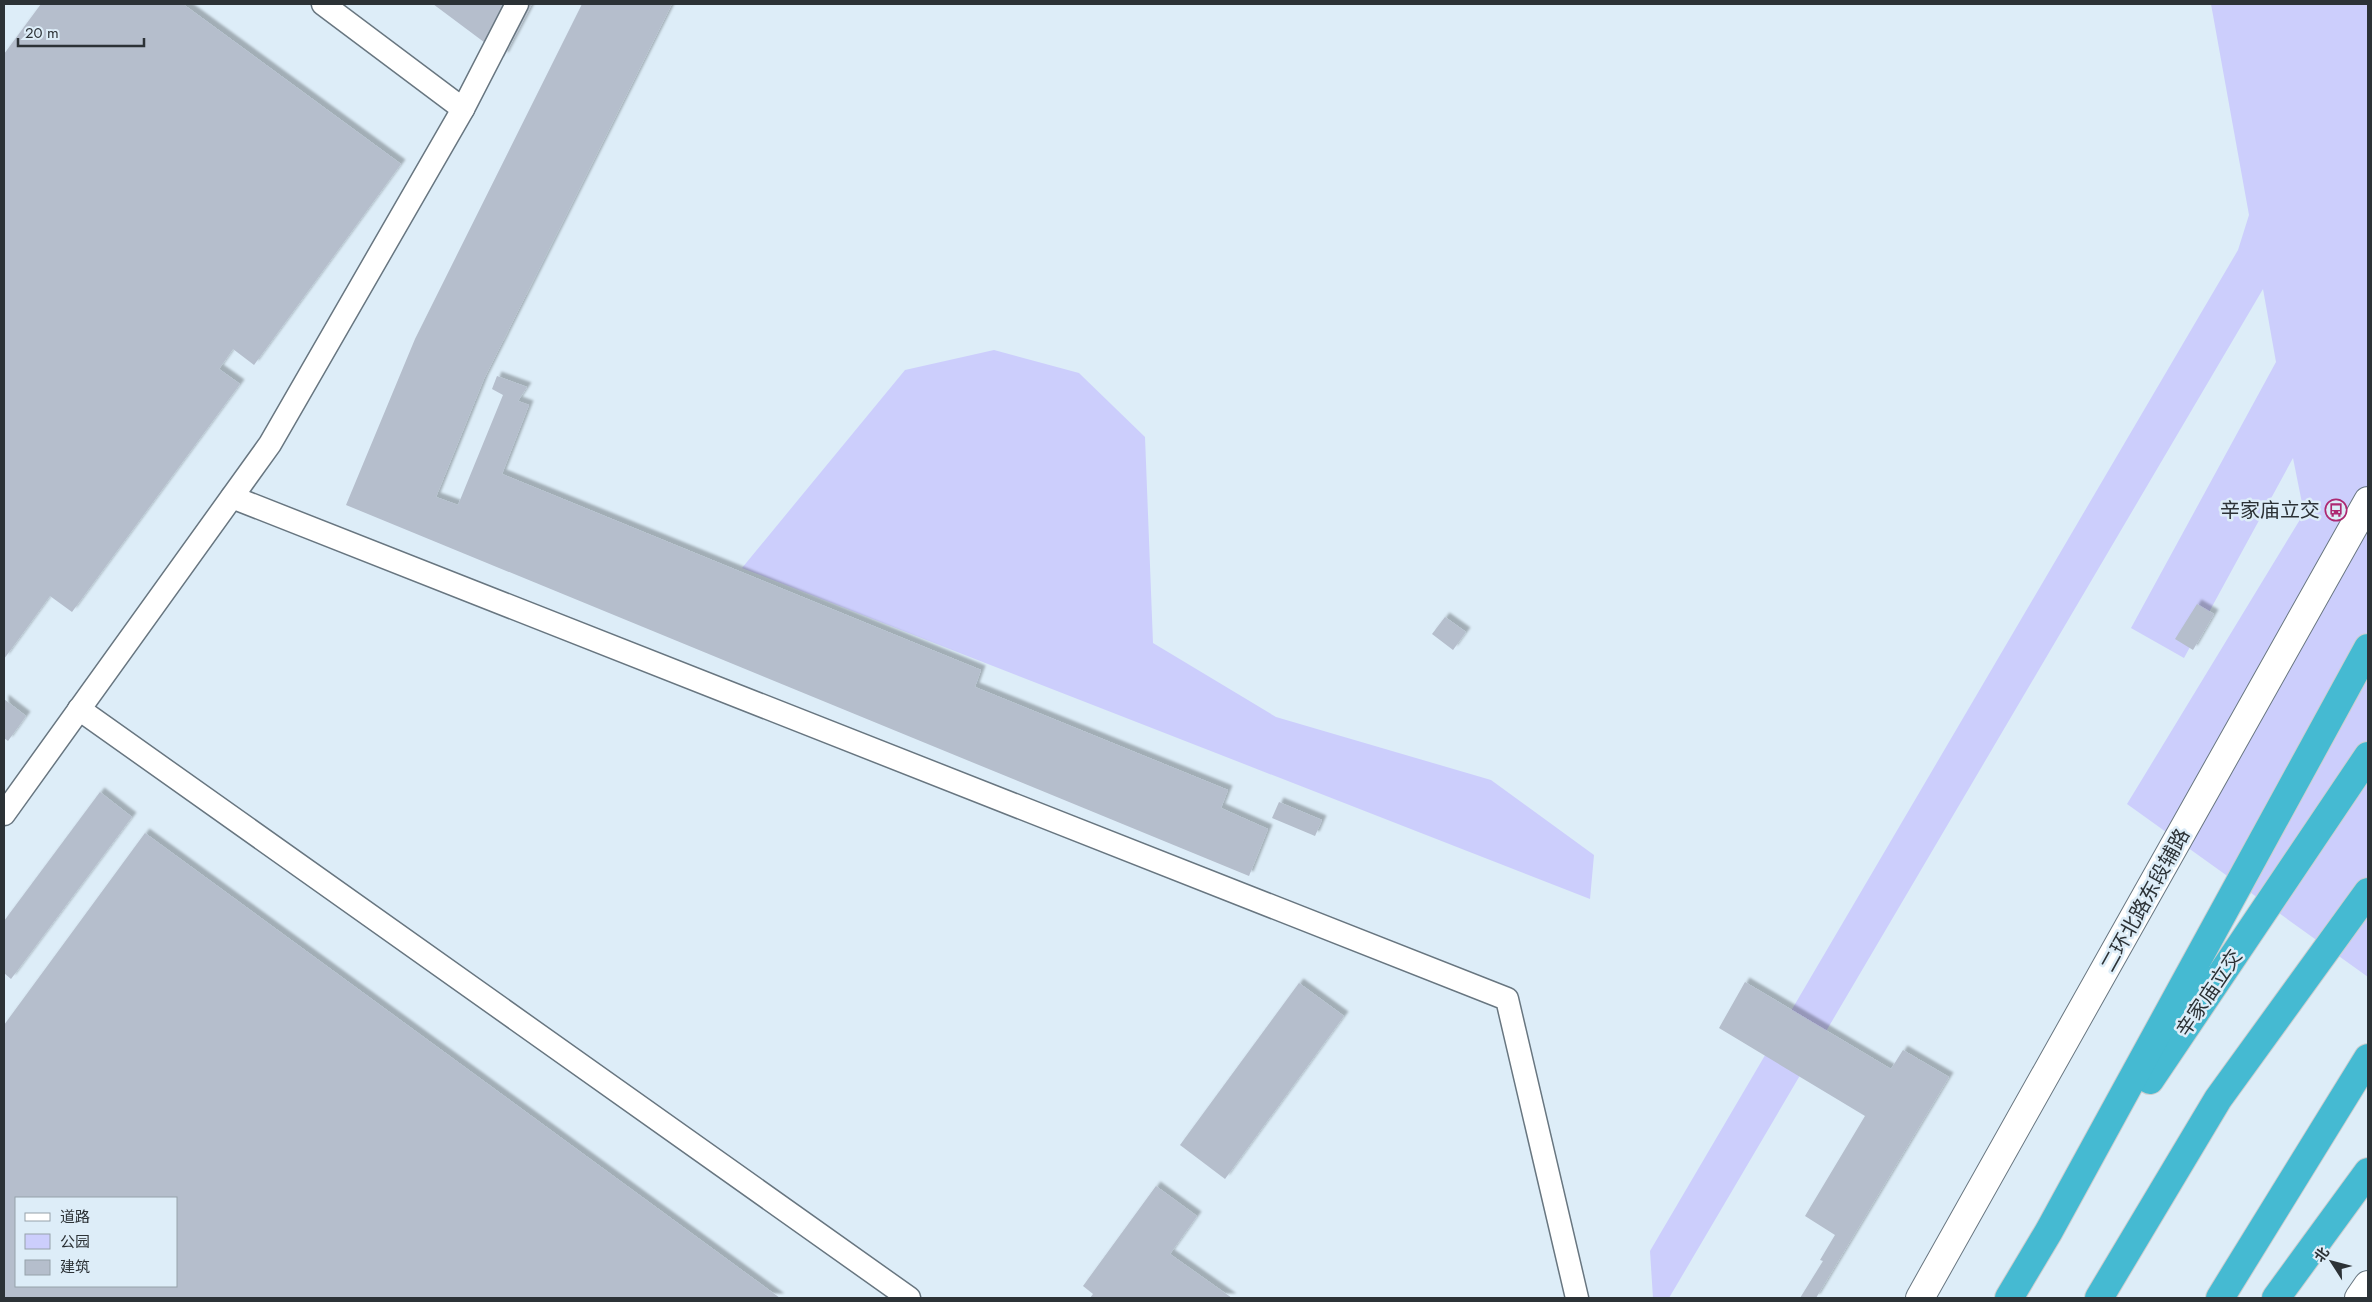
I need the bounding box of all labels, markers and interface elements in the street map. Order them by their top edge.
scale bar [18,15,144,47]
text: 20 m [25,22,59,44]
place label: 辛家庙立交 [2220,496,2320,525]
bus stop icon: 辛家庙立交 [2324,498,2348,522]
street label: 二环北路东段辅路 [2094,823,2197,977]
street label: 辛家庙立交 [2169,944,2249,1043]
legend [15,1197,178,1287]
text: 道路 [60,1206,90,1228]
text: 公园 [60,1231,90,1253]
north arrow [2307,1237,2357,1287]
text: 北 [2309,1243,2334,1266]
text: 建筑 [60,1256,90,1278]

